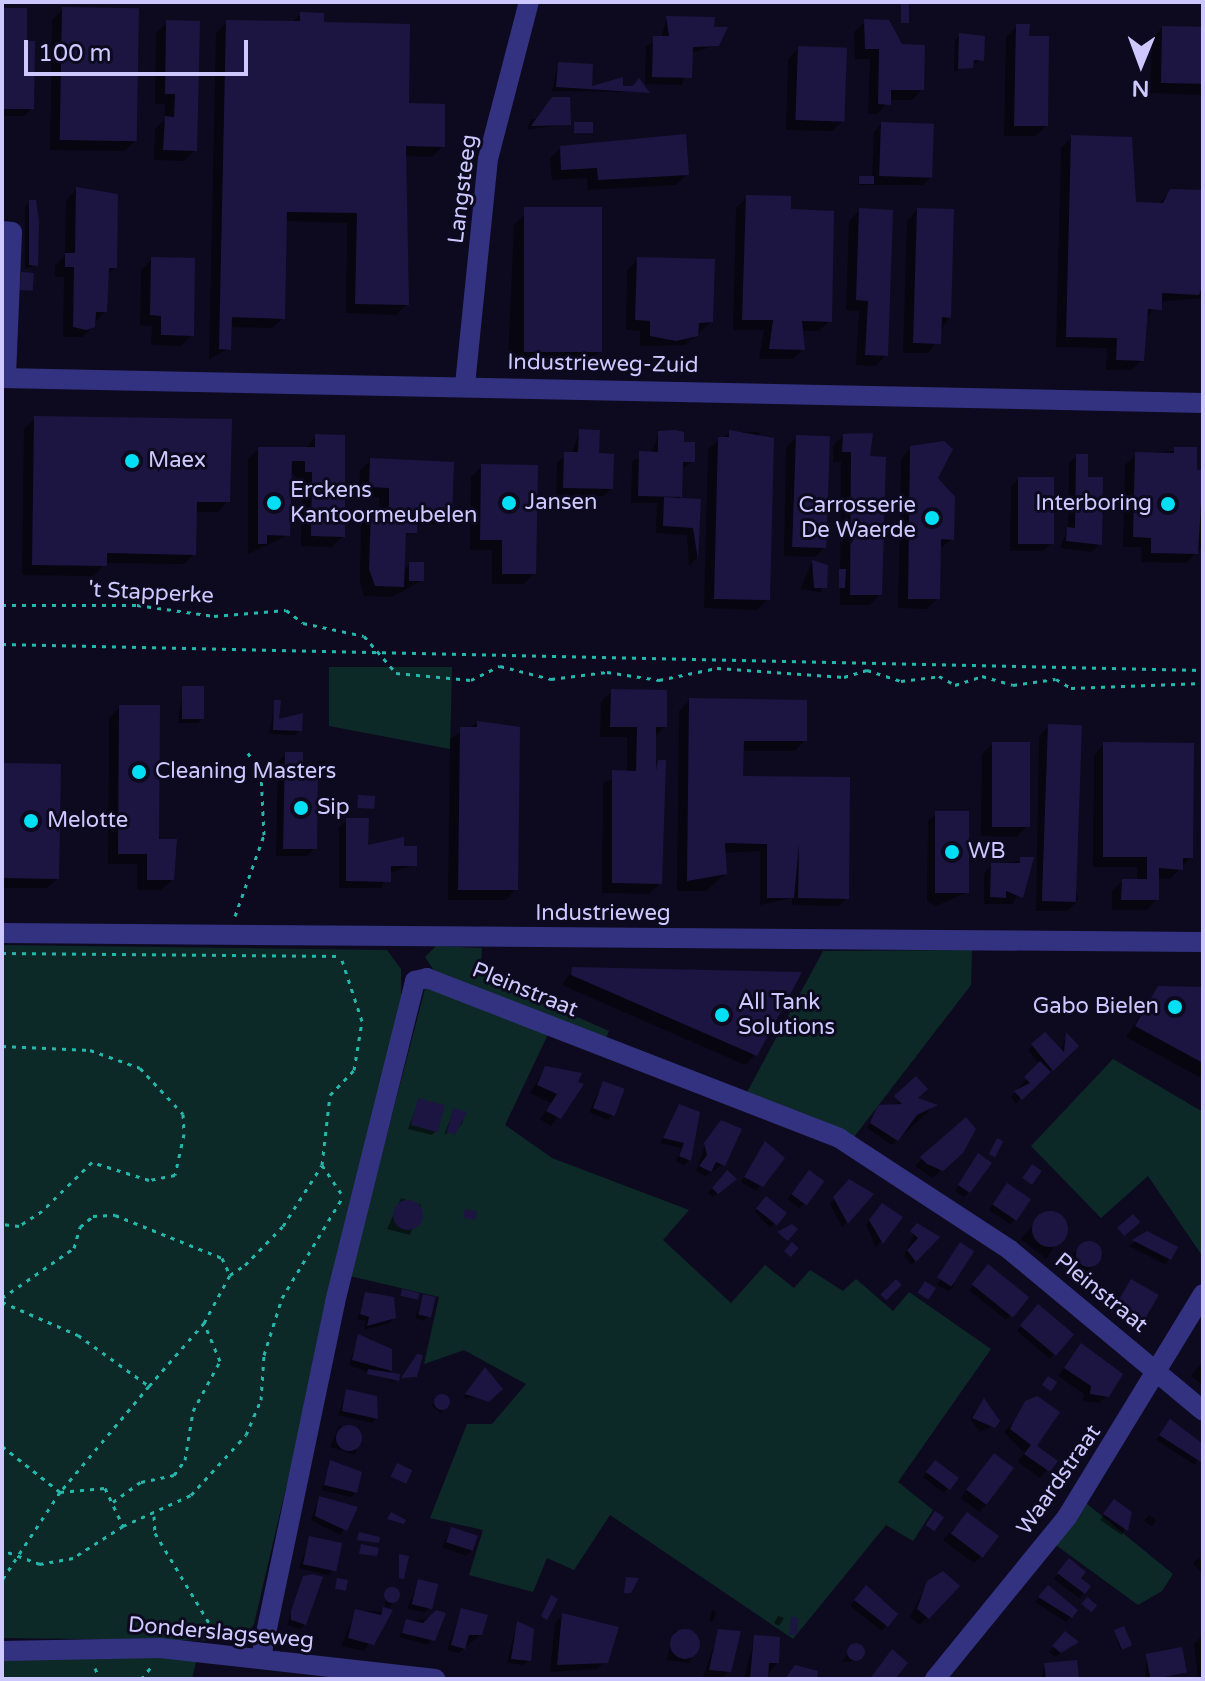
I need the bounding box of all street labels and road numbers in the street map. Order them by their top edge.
street label: Langsteeg [443,133,483,245]
street label: Industrieweg-Zuid [507,349,699,379]
street label: 't Stapperke [88,577,214,609]
street label: Industrieweg [535,901,671,927]
street label: Pleinstraat [468,957,582,1023]
street label: Pleinstraat [1049,1248,1153,1338]
street label: Waardstraat [1011,1420,1107,1540]
street label: Donderslagseweg [127,1612,315,1654]

